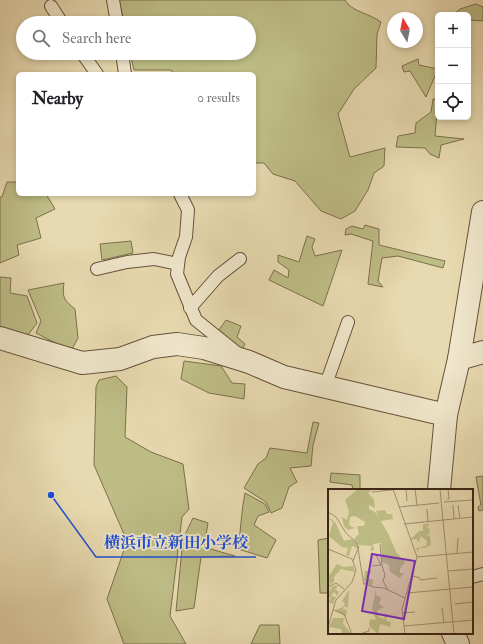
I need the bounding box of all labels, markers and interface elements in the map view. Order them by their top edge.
north arrow [387,12,423,48]
map controls [435,12,471,120]
button: + [435,12,471,48]
search box [16,16,256,60]
icon: search [30,27,52,49]
text: Search here [62,29,131,48]
button: − [435,48,471,84]
button: locate [435,84,471,120]
text: Nearby [32,88,83,109]
text: 0 results [197,90,240,106]
inset map [328,489,473,634]
callout: 横浜市立新田小学校 [96,529,256,557]
text: 横浜市立新田小学校 [104,533,249,553]

